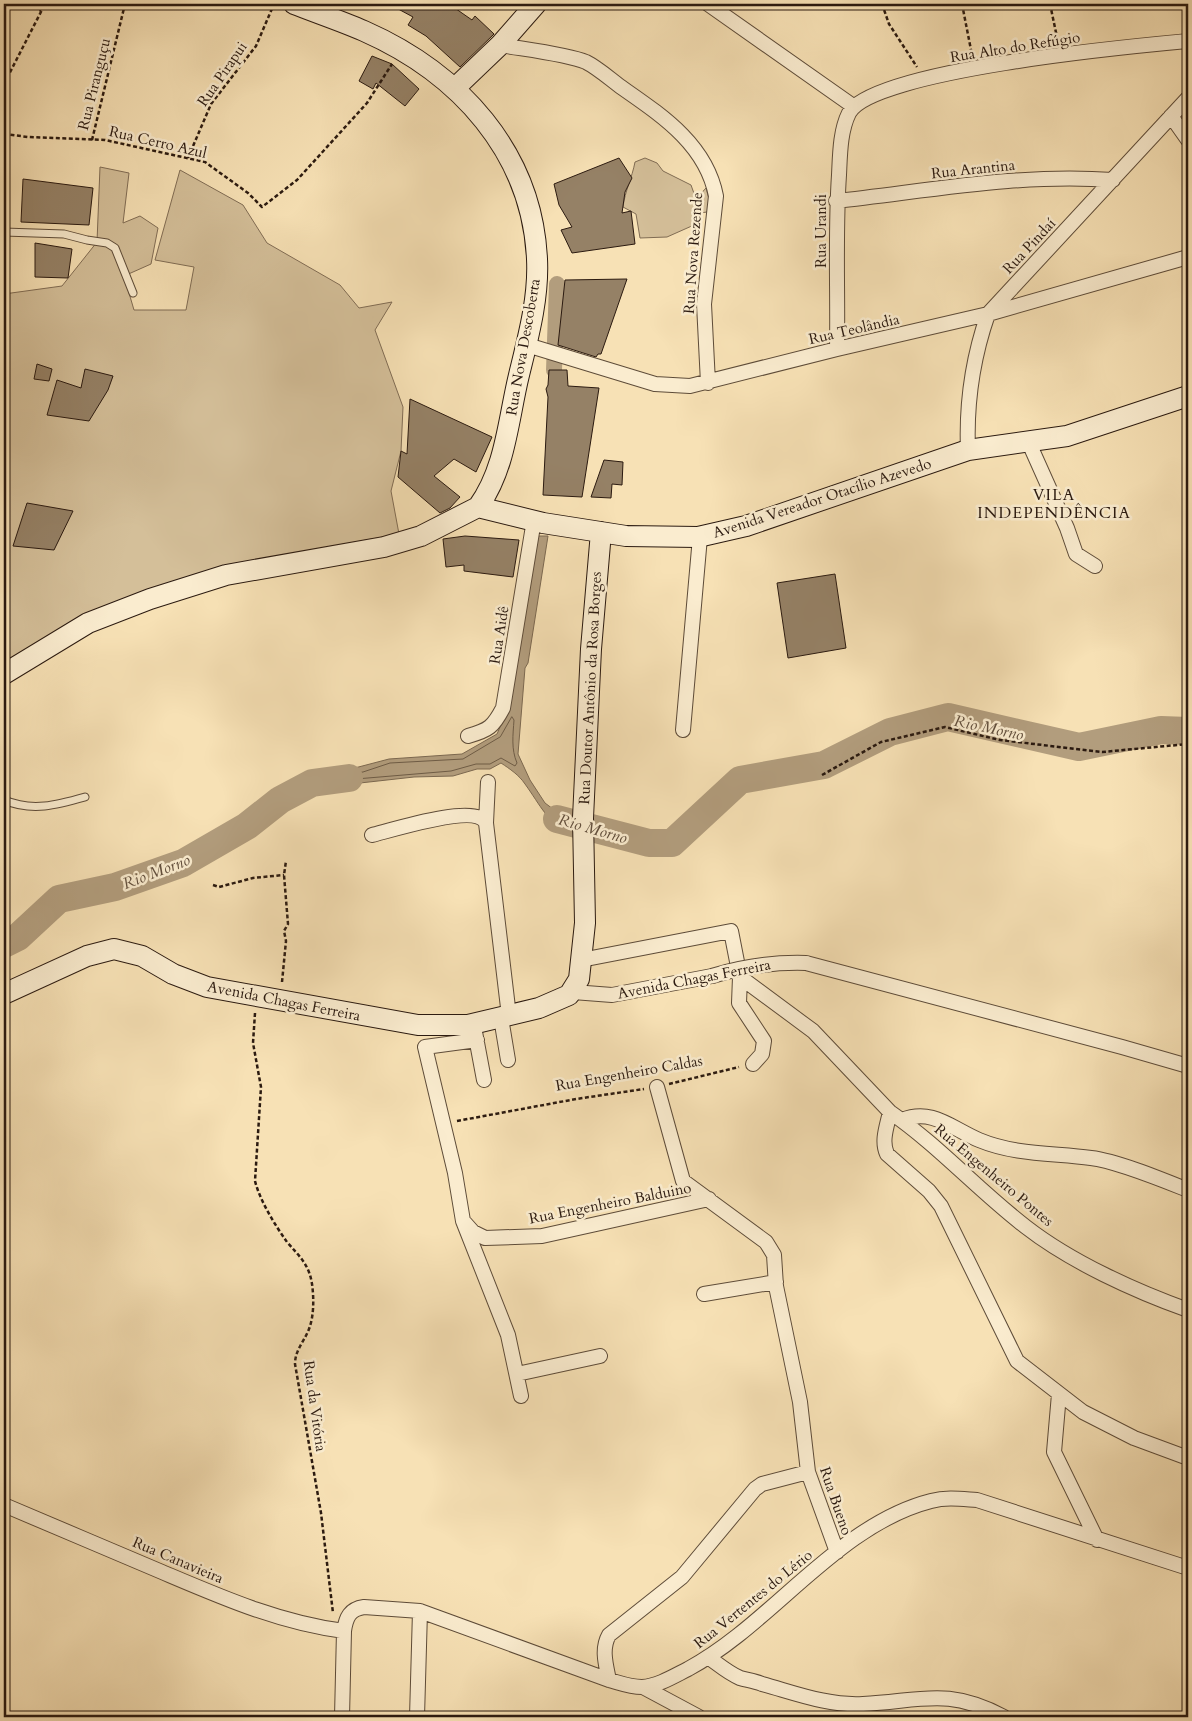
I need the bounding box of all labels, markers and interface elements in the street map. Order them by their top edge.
street label: Rua Alto do Refúgio [949,27,1081,67]
street label: Rua Piranguçu [73,36,115,132]
street label: Rua Pirapui [192,38,252,110]
street label: Rua Cerro Azul [107,121,209,163]
street label: Rua Arantina [930,155,1016,183]
street label: Rua Nova Rezende [679,191,707,315]
street label: Rua Urandi [811,194,831,268]
street label: Rua Pindaí [998,214,1060,278]
street label: Rua Nova Descoberta [501,276,545,417]
street label: Rua Teolândia [807,309,902,349]
street label: Avenida Vereador Otacílio Azevedo [710,453,934,543]
district label: VILA INDEPENDÊNCIA [977,484,1131,524]
street label: Rua Doutor Antônio da Rosa Borges [574,571,606,805]
street label: Rua Aidê [485,604,514,666]
water label: Rio Morno [952,710,1026,746]
water label: Rio Morno [556,809,630,849]
water label: Rio Morno [119,849,194,895]
street label: Avenida Chagas Ferreira [616,954,773,1004]
street label: Avenida Chagas Ferreira [206,976,363,1026]
street label: Rua Engenheiro Caldas [554,1050,704,1096]
street label: Rua Engenheiro Pontes [930,1119,1058,1231]
street label: Rua Engenheiro Balduino [527,1177,693,1229]
street label: Rua da Vitória [299,1359,331,1453]
street label: Rua Bueno [815,1464,857,1538]
street label: Rua Canavieira [129,1532,227,1588]
street label: Rua Vertentes do Lério [690,1545,816,1653]

